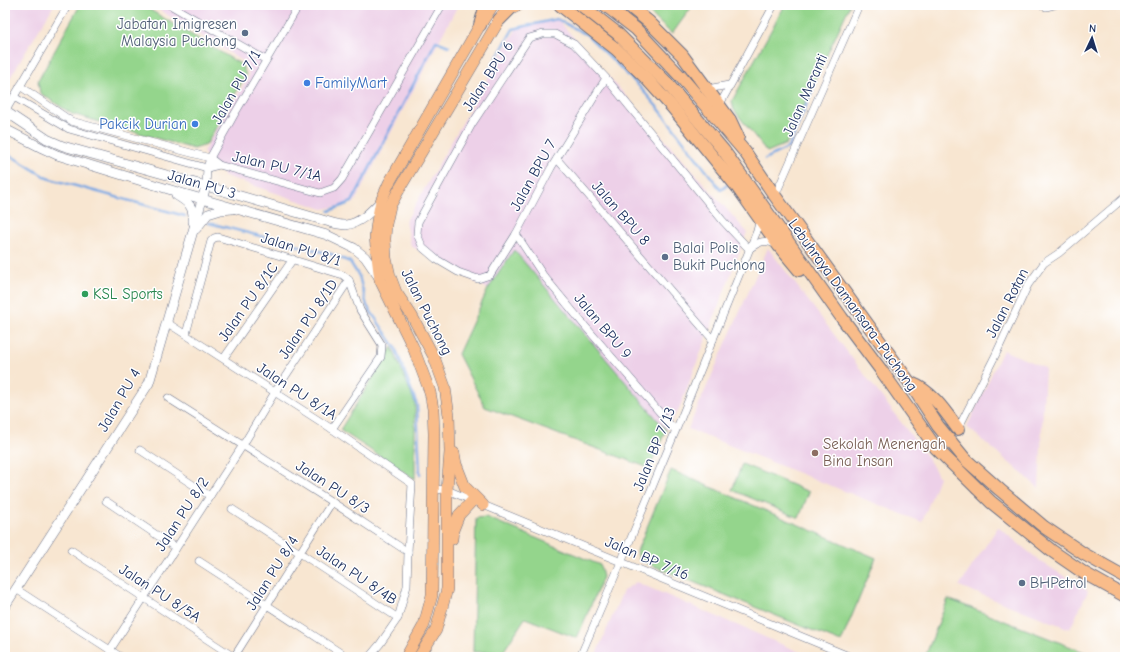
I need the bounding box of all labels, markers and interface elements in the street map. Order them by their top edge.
place label: Jabatan Imigresen Malaysia Puchong [117,15,237,50]
north arrow [1072,18,1112,58]
text: N [1089,22,1097,35]
marker: Jabatan Imigresen Malaysia Puchong [240,28,250,38]
street label: Jalan BPU 6 [459,37,517,115]
street label: Jalan PU 7/1 [208,47,264,127]
street label: Jalan Meranti [779,51,831,139]
place label: FamilyMart [315,74,388,92]
marker: FamilyMart [302,78,312,88]
place label: Pakcik Durian [99,115,187,133]
marker: Pakcik Durian [190,119,200,129]
street label: Jalan BPU 7 [506,136,560,214]
street label: Jalan PU 7/1A [231,147,324,185]
street label: Jalan PU 3 [166,166,238,202]
street label: Jalan BPU 8 [588,177,654,249]
street label: Lebuhraya Damansara–Puchong [784,215,922,395]
street label: Jalan PU 8/1 [259,228,343,270]
place label: Balai Polis Bukit Puchong [673,239,765,274]
marker: Balai Polis Bukit Puchong [660,252,670,262]
street label: Jalan PU 8/1C [214,259,282,345]
street label: Jalan Rotan [982,265,1032,341]
street label: Jalan Puchong [398,266,456,358]
street label: Jalan PU 8/1D [275,276,341,362]
place label: KSL Sports [93,285,163,303]
marker: KSL Sports [80,289,90,299]
street label: Jalan BPU 9 [570,290,636,362]
street label: Jalan PU 8/1A [254,359,341,424]
street label: Jalan PU 4 [94,365,144,435]
street label: Jalan BP 7/13 [629,404,679,494]
place label: Sekolah Menengah Bina Insan [823,435,946,470]
marker: Sekolah Menengah Bina Insan [810,448,820,458]
street label: Jalan PU 8/3 [293,456,373,518]
street label: Jalan PU 8/2 [151,474,213,554]
street label: Jalan BP 7/16 [602,532,692,584]
street label: Jalan PU 8/4 [242,533,302,613]
street label: Jalan PU 8/4B [313,541,401,609]
street label: Jalan PU 8/5A [116,560,204,626]
place label: BHPetrol [1030,574,1087,592]
marker: BHPetrol [1017,578,1027,588]

